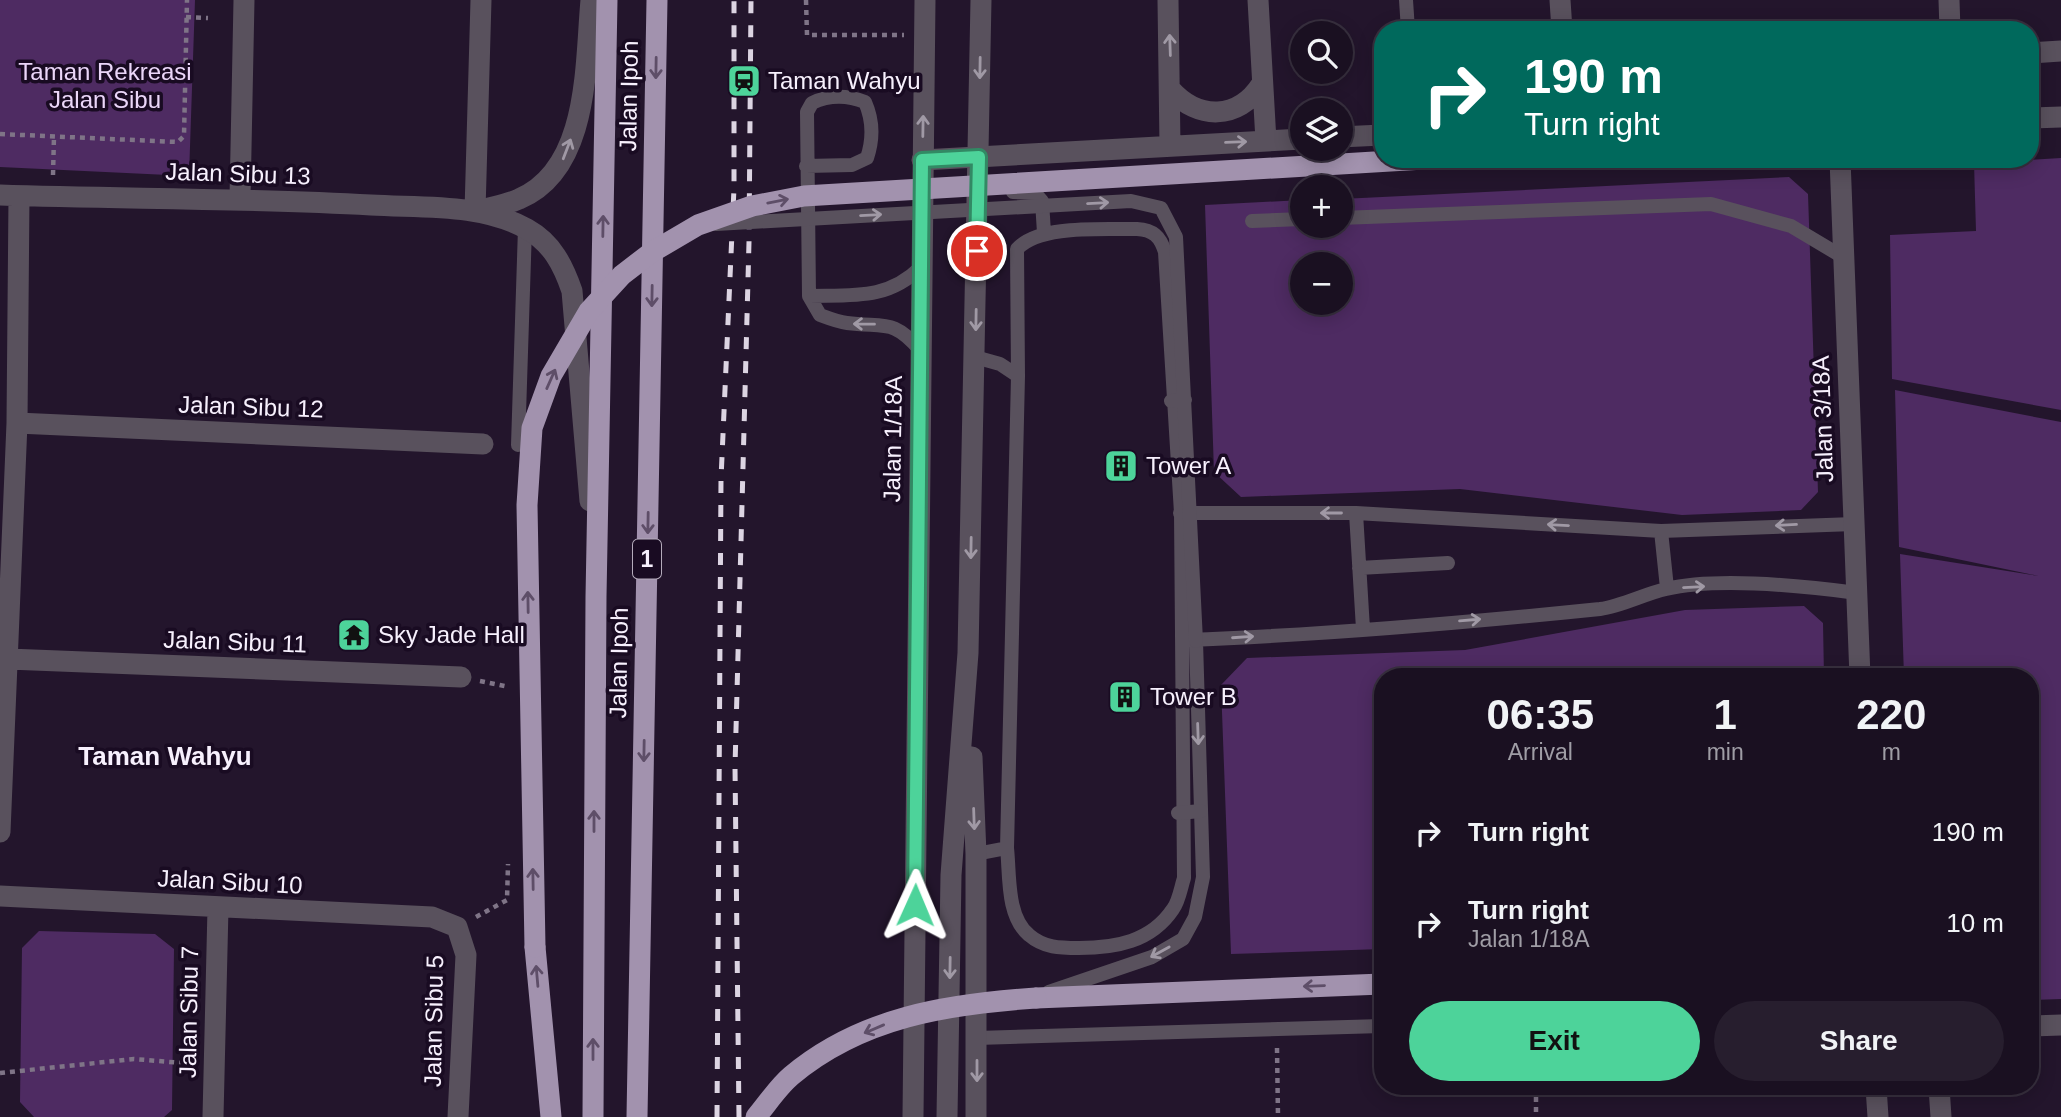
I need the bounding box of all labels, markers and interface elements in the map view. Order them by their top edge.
map controls [1290,21,1353,315]
button: search [1290,21,1353,84]
one-way arrow [1163,34,1176,57]
street label: Jalan Ipoh [614,40,643,152]
icon: right [1409,49,1500,140]
text: 190 m [1524,49,1663,103]
one-way arrow [649,56,663,79]
one-way arrow [973,56,987,79]
park label: Taman Rekreasi Jalan Sibu [18,58,192,113]
station icon: Taman Wahyu [725,62,763,100]
place label: Taman Wahyu [768,67,921,94]
button: layers [1290,98,1353,161]
text: Turn right [1524,106,1660,142]
one-way arrow [916,114,929,137]
one-way arrow [1224,136,1247,149]
one-way arrow [561,139,574,160]
street label: Jalan Sibu 13 [165,157,311,190]
button: + [1290,175,1353,238]
one-way arrow [766,194,789,207]
one-way arrow [1087,196,1109,209]
one-way arrow [859,208,882,221]
one-way arrow [596,215,609,238]
pin [947,221,1007,281]
icon: arrive [958,232,996,270]
button: − [1290,252,1353,315]
one-way arrow [645,284,659,307]
one-way arrow [969,308,982,331]
one-way arrow [852,317,875,331]
street label: Jalan 3/18A [1807,355,1838,483]
one-way arrow [545,369,558,390]
street label: Jalan 1/18A [878,375,907,503]
street label: Jalan Sibu 12 [178,390,324,423]
building icon: Tower A [1102,447,1140,485]
place label: Tower A [1146,452,1231,479]
one-way arrow [1320,506,1343,520]
one-way arrow [641,511,655,534]
one-way arrow [1548,518,1570,531]
one-way arrow [1774,519,1797,532]
one-way arrow [964,536,977,559]
road number: 1 [633,540,661,579]
one-way arrow [1682,580,1705,593]
one-way arrow [522,591,535,614]
street label: Jalan Ipoh [604,607,633,719]
one-way arrow [1458,613,1481,626]
temple icon: Sky Jade Hall [335,616,373,654]
place label: Sky Jade Hall [378,621,525,648]
street label: Jalan Sibu 11 [163,626,307,657]
one-way arrow [1231,631,1254,644]
building icon: Tower B [1106,678,1144,716]
place label: Tower B [1150,683,1237,710]
text: 06:35 [1487,691,1594,738]
text: 1 [1713,691,1737,738]
text: 220 [1856,691,1926,738]
one-way arrow [1192,722,1205,745]
one-way arrow [637,739,651,762]
text: Arrival [1508,739,1573,765]
text: min [1707,739,1744,765]
text: m [1882,739,1901,765]
district label: Taman Wahyu [78,741,252,771]
one-way arrow [968,808,981,831]
one-way arrow [587,810,601,833]
icon: right [1409,814,1447,852]
text: Turn right [1468,817,1589,847]
text: 190 m [1932,817,2004,847]
street label: Jalan Sibu 10 [157,864,303,899]
one-way arrow [527,868,540,891]
position arrow [878,868,952,942]
text: Turn right [1468,895,1589,925]
icon: right [1409,905,1447,943]
text: 10 m [1946,908,2004,938]
text: Jalan 1/18A [1468,926,1589,952]
street label: Jalan Sibu 7 [174,946,203,1078]
one-way arrow [1150,946,1171,959]
street label: Jalan Sibu 5 [419,955,448,1087]
one-way arrow [943,956,956,979]
one-way arrow [530,965,543,988]
one-way arrow [1303,980,1326,993]
button: Exit [1409,1001,1700,1081]
button: Share [1714,1001,2004,1081]
one-way arrow [863,1023,885,1036]
one-way arrow [586,1038,600,1061]
one-way arrow [970,1060,984,1083]

